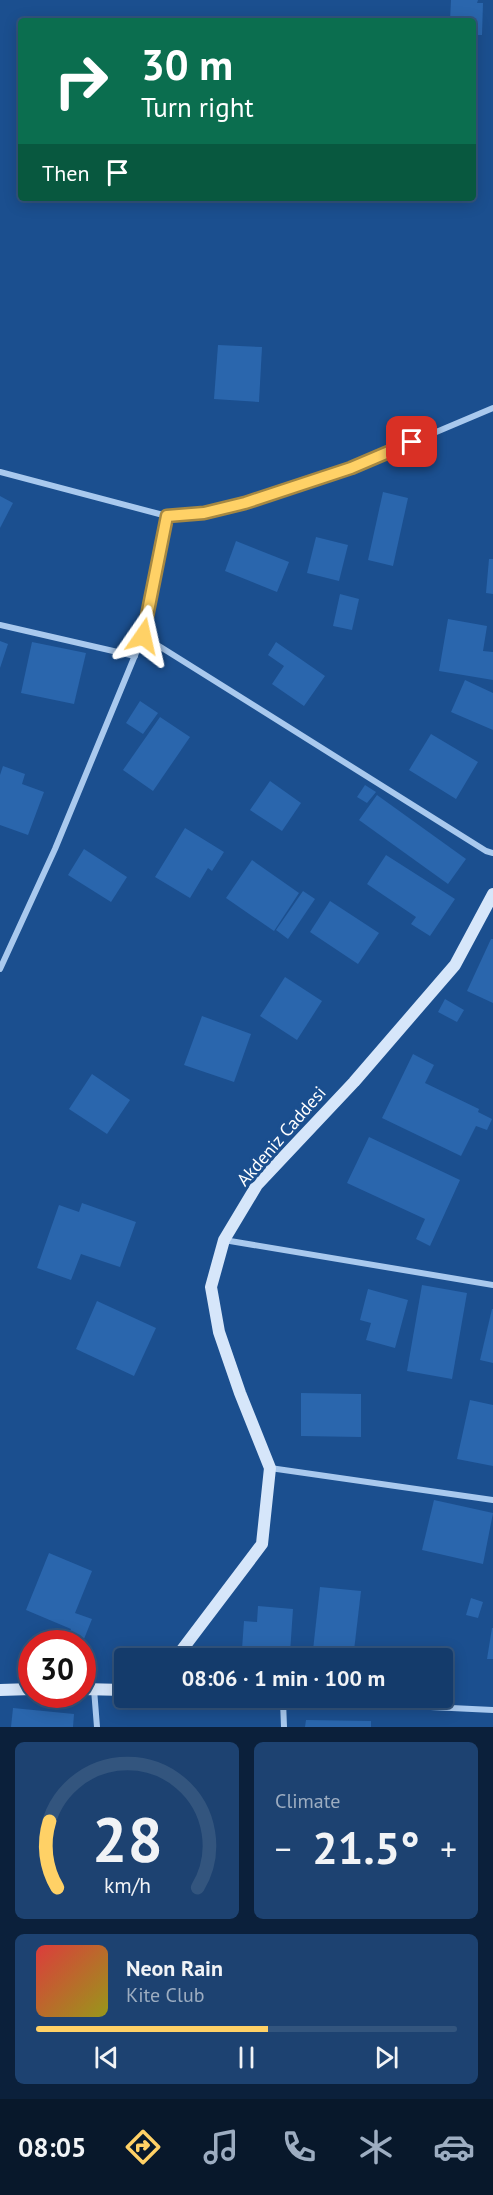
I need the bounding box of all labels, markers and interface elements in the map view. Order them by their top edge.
text: 30 m [141,37,233,92]
icon: right [42,42,120,120]
text: Turn right [141,90,254,124]
icon: arrive [101,156,134,189]
text: Then [42,159,89,187]
pin [386,416,437,467]
icon: arrive [395,425,428,458]
position arrow [111,604,175,668]
street label: Akdeniz Caddesi [231,1081,331,1191]
speed limit sign: 30 [18,1630,96,1708]
text: 08:06 · 1 min · 100 m [182,1664,385,1692]
text: Climate [275,1788,341,1814]
text: 28 [92,1798,162,1879]
text: 21.5° [312,1818,420,1876]
text: − [275,1827,292,1870]
text: + [440,1827,457,1870]
text: km/h [103,1871,150,1899]
text: Neon Rain [126,1954,223,1982]
text: Kite Club [126,1982,204,2008]
icon: previous [90,2041,123,2074]
icon: pause [230,2041,263,2074]
icon: next [370,2041,403,2074]
icon: directions [122,2126,164,2168]
icon: music [200,2126,242,2168]
icon: phone [278,2126,320,2168]
icon: climate [355,2126,397,2168]
icon: car [433,2126,475,2168]
text: 08:05 [18,2130,86,2164]

